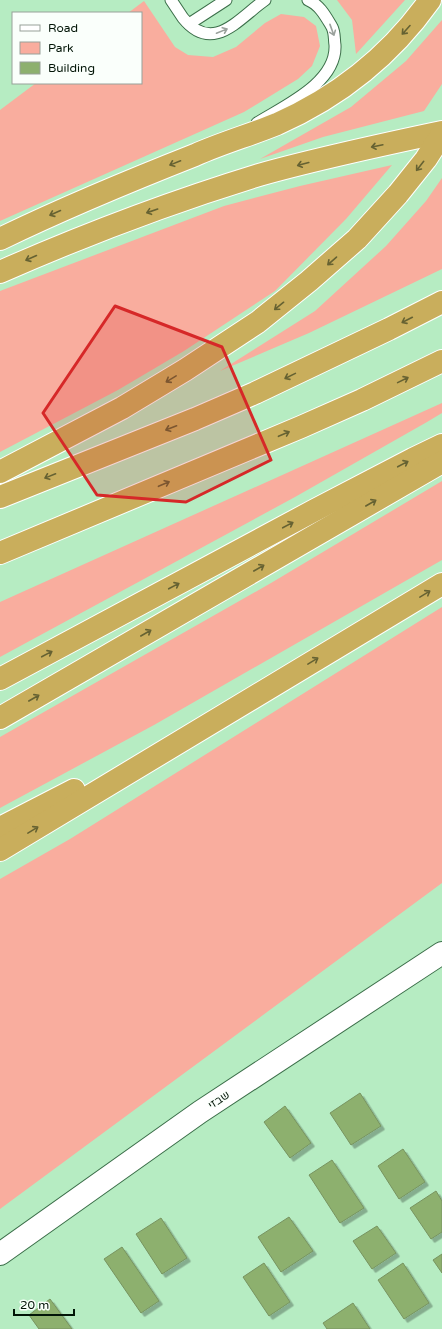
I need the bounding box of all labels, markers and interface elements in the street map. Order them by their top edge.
legend [12,12,142,84]
text: Road [48,21,78,35]
one-way arrow [329,23,336,36]
one-way arrow [401,25,410,35]
one-way arrow [216,26,228,34]
text: Park [48,41,74,55]
text: Building [48,61,95,75]
one-way arrow [370,143,383,151]
one-way arrow [169,159,181,167]
one-way arrow [297,161,310,168]
one-way arrow [416,161,424,172]
one-way arrow [147,208,159,216]
one-way arrow [49,210,61,217]
one-way arrow [25,255,37,262]
one-way arrow [327,257,337,266]
one-way arrow [273,301,284,310]
one-way arrow [402,317,414,324]
one-way arrow [284,373,296,380]
one-way arrow [165,375,177,383]
one-way arrow [396,376,408,383]
one-way arrow [165,425,177,433]
one-way arrow [278,430,290,437]
one-way arrow [397,460,409,467]
one-way arrow [45,473,57,481]
one-way arrow [158,480,170,487]
one-way arrow [365,499,377,507]
one-way arrow [282,520,294,528]
one-way arrow [253,564,265,572]
one-way arrow [168,582,180,589]
one-way arrow [419,590,431,598]
one-way arrow [140,629,152,637]
one-way arrow [41,650,53,657]
one-way arrow [307,657,318,665]
one-way arrow [28,694,40,702]
one-way arrow [27,825,39,833]
street label: שבזי [206,1088,232,1112]
scale bar [14,1291,74,1317]
text: 20 m [20,1298,49,1312]

